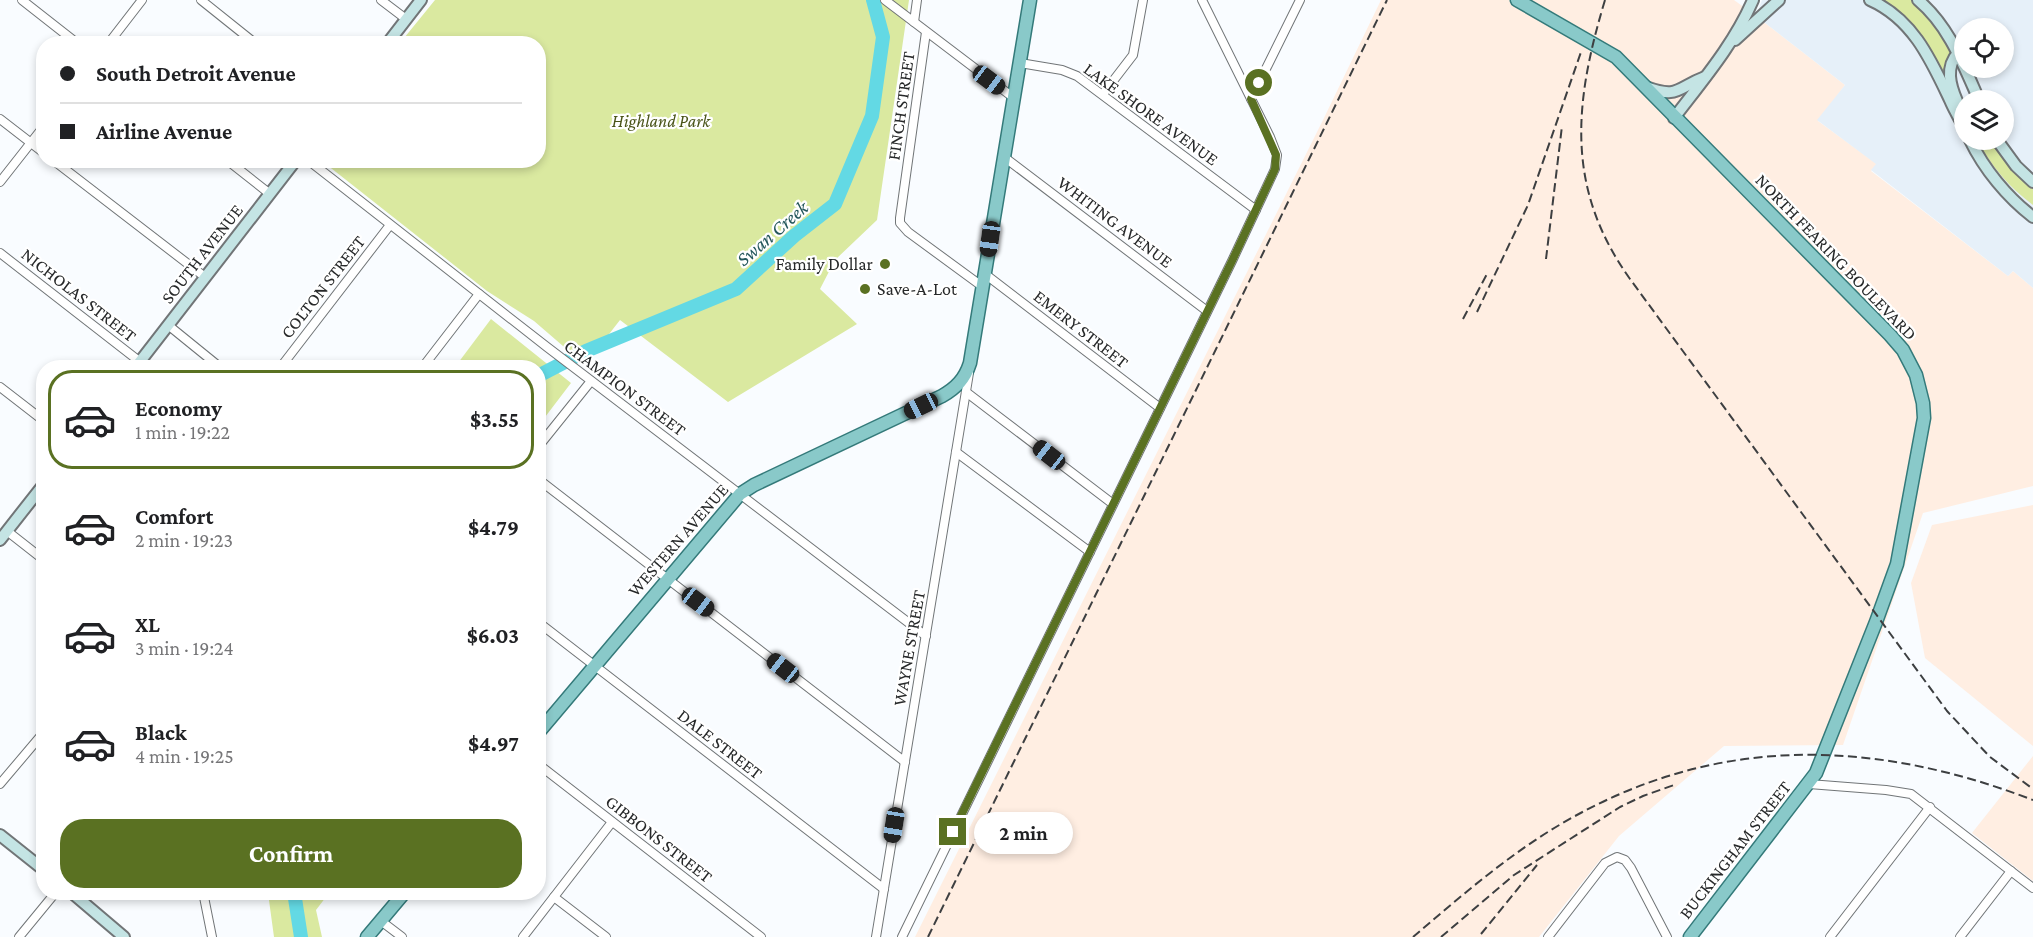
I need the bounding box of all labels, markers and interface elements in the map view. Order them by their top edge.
map controls [1954,18,2014,150]
button: locate [1954,18,2014,78]
street label: FINCH STREET [883,50,919,162]
street label: LAKE SHORE AVENUE [1080,58,1222,170]
text: South Detroit Avenue [96,61,296,86]
car [969,62,1009,98]
route start [1245,69,1272,96]
button: layers [1954,90,2014,150]
park label: Highland Park [612,111,711,131]
text: Airline Avenue [96,119,232,144]
street label: NORTH FEARING BOULEVARD [1751,170,1921,344]
street label: WHITING AVENUE [1054,172,1177,272]
water label: Swan Creek [732,195,813,270]
street label: SOUTH AVENUE [157,200,247,308]
car [979,220,1001,258]
street label: COLTON STREET [277,232,369,342]
street label: NICHOLAS STREET [18,244,141,346]
place label: Family Dollar [776,254,874,274]
marker: Family Dollar [878,257,892,271]
place label: Save-A-Lot [877,279,958,299]
marker: Save-A-Lot [858,282,872,296]
street label: EMERY STREET [1030,286,1132,372]
street label: CHAMPION STREET [560,336,690,440]
car [901,390,941,422]
icon: car [63,393,117,447]
text: Economy [135,396,222,421]
text: $3.55 [470,407,519,432]
text: 1 min · 19:22 [135,421,230,443]
car [1029,437,1069,473]
street label: WESTERN AVENUE [624,479,732,600]
icon: car [63,501,117,555]
text: Comfort [135,504,213,529]
text: $4.79 [468,515,519,540]
text: 2 min · 19:23 [135,529,233,551]
car [678,584,718,620]
street label: WAYNE STREET [889,588,929,708]
icon: car [63,609,117,663]
text: XL [135,612,160,637]
text: $6.03 [467,623,519,648]
text: 3 min · 19:24 [135,637,234,659]
car [763,650,803,686]
street label: DALE STREET [674,705,766,783]
icon: car [63,717,117,771]
text: Black [135,720,187,745]
text: $4.97 [468,731,519,756]
text: 4 min · 19:25 [135,745,234,767]
street label: BUCKINGHAM STREET [1675,777,1795,923]
street label: GIBBONS STREET [602,791,716,887]
car [882,806,906,844]
callout: 2 min [974,811,1073,853]
route end [939,818,966,845]
button: Confirm [60,819,522,888]
text: 2 min [999,822,1048,844]

